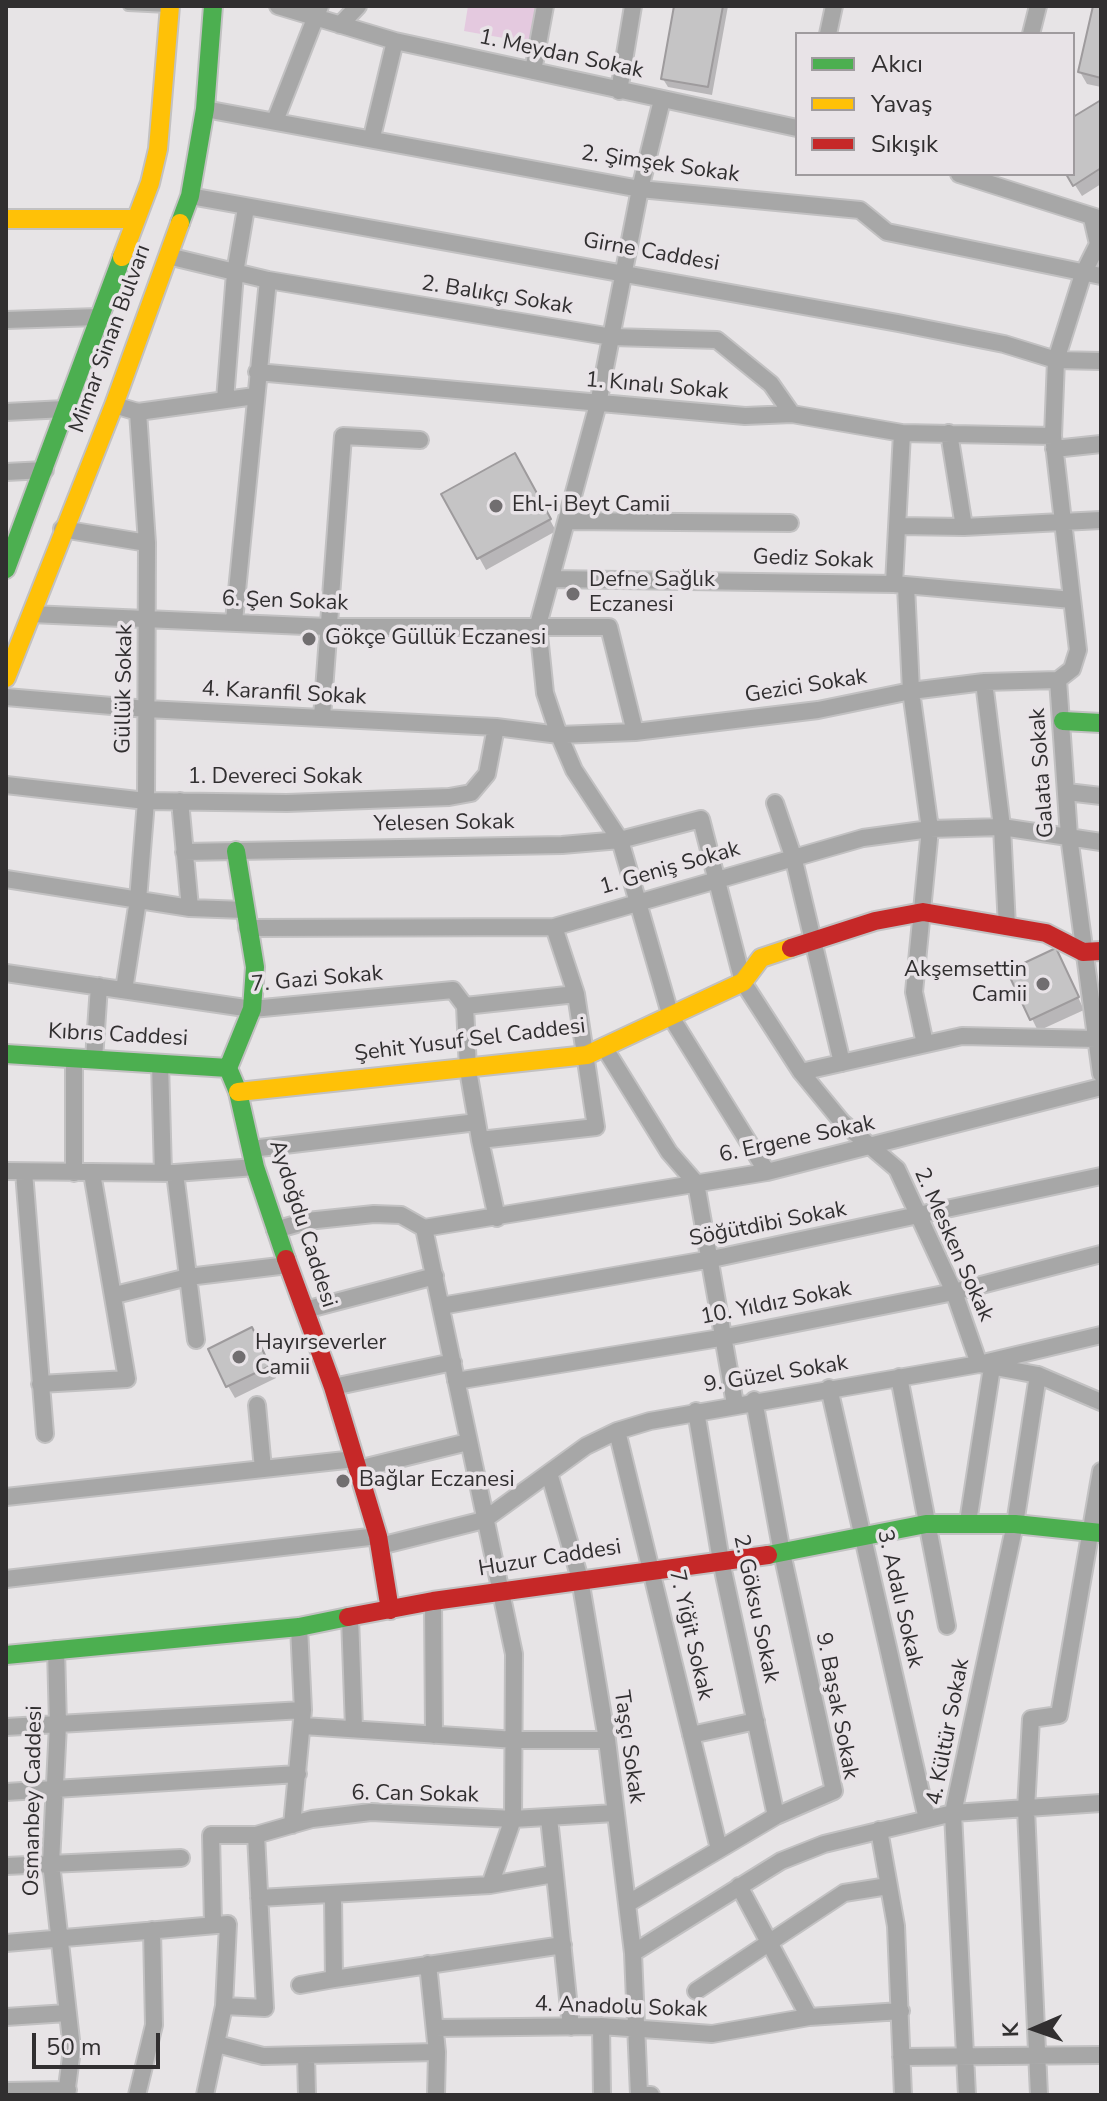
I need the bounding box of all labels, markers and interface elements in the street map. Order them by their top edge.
street label: 1. Meydan Sokak [476,25,646,85]
legend [795,32,1075,176]
text: Akıcı [871,48,923,80]
text: Yavaş [871,88,932,120]
text: Sıkışık [871,128,938,160]
street label: 2. Şimşek Sokak [579,141,741,189]
street label: Girne Caddesi [581,228,721,278]
street label: Mimar Sinan Bulvarı [65,241,157,437]
street label: 2. Balıkçı Sokak [419,271,575,321]
street label: 1. Kınalı Sokak [584,368,730,406]
place label: Ehl-i Beyt Camii [512,493,670,519]
marker: Ehl-i Beyt Camii [487,497,505,515]
street label: Gediz Sokak [752,545,874,575]
place label: Defne Sağlık Eczanesi [589,568,715,620]
marker: Defne Sağlık Eczanesi [564,585,582,603]
street label: 6. Şen Sokak [221,587,349,617]
street label: Güllük Sokak [111,624,139,754]
place label: Gökçe Güllük Eczanesi [325,626,546,652]
marker: Gökçe Güllük Eczanesi [300,630,318,648]
street label: Gezici Sokak [743,664,869,710]
street label: 4. Karanfil Sokak [201,677,367,711]
street label: Galata Sokak [1025,707,1061,839]
street label: 1. Devereci Sokak [188,765,362,791]
street label: Yelesen Sokak [373,810,515,838]
street label: 1. Geniş Sokak [597,836,743,902]
place label: Akşemsettin Camii [904,958,1027,1010]
street label: 7. Gazi Sokak [250,961,384,999]
marker: Akşemsettin Camii [1034,975,1052,993]
street label: Şehit Yusuf Sel Caddesi [353,1014,587,1068]
street label: Kıbrıs Caddesi [47,1019,189,1053]
street label: 6. Ergene Sokak [717,1111,877,1169]
street label: Aydoğdu Caddesi [262,1137,342,1311]
street label: 2. Mesken Sokak [907,1164,999,1326]
street label: Söğütdibi Sokak [687,1197,849,1253]
street label: 10. Yıldız Sokak [698,1276,854,1332]
place label: Hayırseverler Camii [255,1331,386,1382]
marker: Hayırseverler Camii [230,1348,248,1366]
street label: 9. Güzel Sokak [702,1351,850,1399]
place label: Bağlar Eczanesi [359,1468,515,1494]
marker: Bağlar Eczanesi [334,1472,352,1490]
street label: 3. Adalı Sokak [870,1527,928,1671]
street label: 2. Göksu Sokak [726,1533,784,1685]
street label: Huzur Caddesi [477,1535,623,1583]
street label: 7. Yiğit Sokak [662,1567,718,1703]
street label: 9. Başak Sokak [809,1631,863,1781]
street label: 4. Kültür Sokak [922,1656,976,1808]
street label: Taşçı Sokak [607,1689,649,1805]
street label: Osmanbey Caddesi [19,1705,49,1897]
street label: 6. Can Sokak [351,1781,479,1809]
north arrow [995,1989,1075,2069]
street label: 4. Anadolu Sokak [534,1992,708,2024]
scale bar [36,2017,164,2067]
text: K [996,2022,1026,2038]
text: 50 m [46,2031,102,2063]

